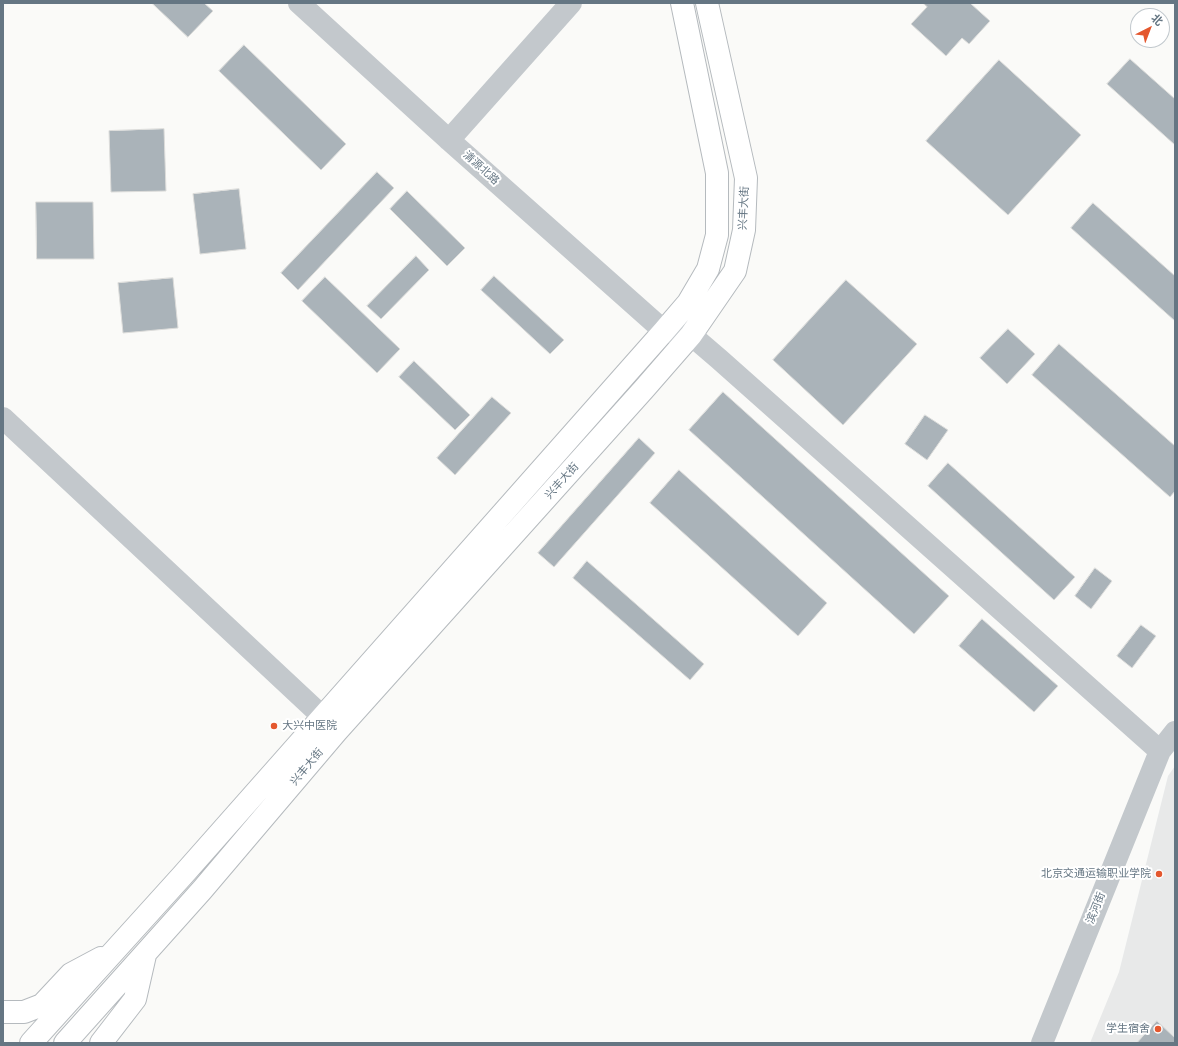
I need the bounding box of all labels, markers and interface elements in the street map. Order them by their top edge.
north arrow [1130,8,1170,48]
text: 北 [1149,11,1166,29]
street label: 清源北路 [460,148,502,188]
street label: 兴丰大街 [736,186,752,230]
street label: 兴丰大街 [542,460,582,502]
place label: 大兴中医院 [282,719,337,733]
marker: 大兴中医院 [269,721,279,731]
street label: 兴丰大街 [288,746,326,788]
place label: 北京交通运输职业学院 [1041,867,1151,881]
marker: 北京交通运输职业学院 [1154,869,1164,879]
street label: 滨河街 [1084,890,1108,926]
place label: 学生宿舍 [1106,1022,1150,1036]
marker: 学生宿舍 [1153,1024,1163,1034]

